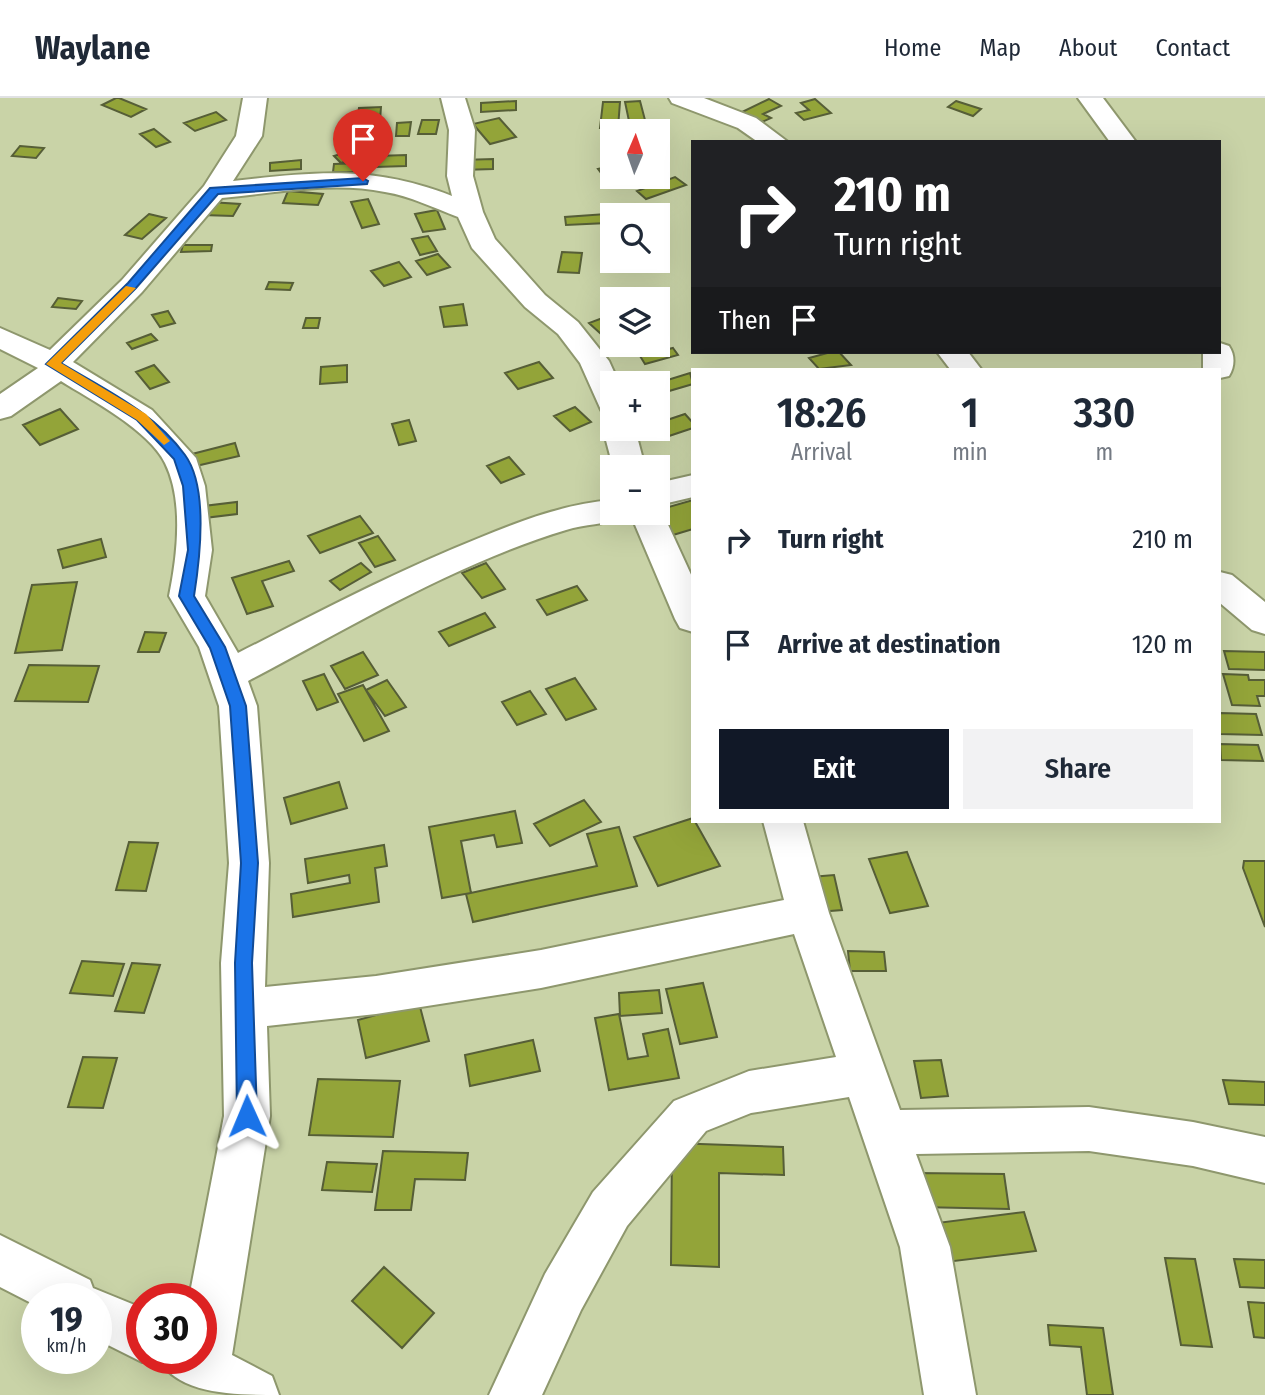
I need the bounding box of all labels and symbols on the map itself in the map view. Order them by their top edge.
pin [333,109,393,181]
north arrow [600,119,670,189]
position arrow [210,1079,284,1153]
speed limit sign: 30 [126,1283,217,1374]

